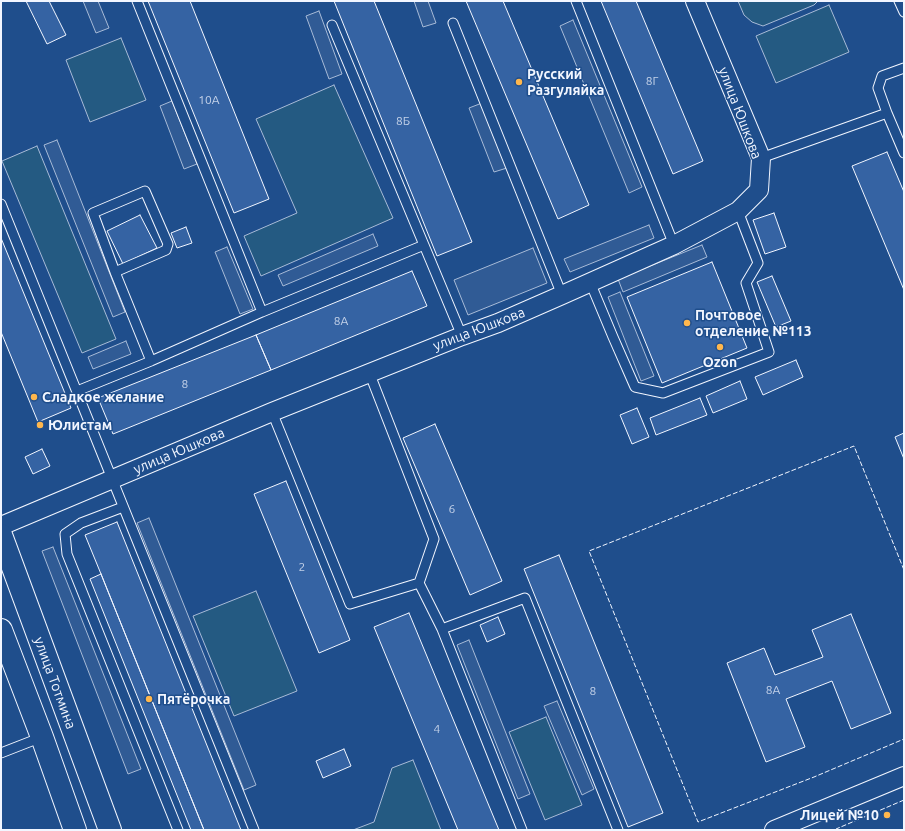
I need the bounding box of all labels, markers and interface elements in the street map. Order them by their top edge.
street label: улица Юшкова [715,65,765,161]
place label: Русский Разгуляйка [527,66,604,98]
house number: 8Г [646,74,658,88]
marker: Русский Разгуляйка [514,77,524,87]
house number: 10А [198,93,220,107]
house number: 8Б [396,114,410,128]
street label: улица Юшкова [431,304,527,354]
place label: Почтовое отделение №113 [695,307,812,340]
house number: 8А [334,314,348,328]
marker: Почтовое отделение №113 [682,318,692,328]
marker: Ozon [715,342,725,352]
place label: Ozon [703,354,737,370]
house number: 8 [182,377,188,391]
place label: Сладкое желание [42,389,164,405]
marker: Сладкое желание [29,392,39,402]
place label: Юлистам [48,417,112,433]
marker: Юлистам [35,420,45,430]
street label: улица Юшкова [131,424,227,478]
house number: 6 [449,502,455,516]
house number: 2 [299,560,305,574]
street label: улица Тотмина [31,635,79,731]
house number: 8А [766,683,780,697]
house number: 8 [590,684,596,698]
place label: Пятёрочка [157,691,230,707]
marker: Пятёрочка [144,694,154,704]
house number: 4 [434,722,440,736]
place label: Лицей №10 [800,807,879,823]
marker: Лицей №10 [882,810,892,820]

